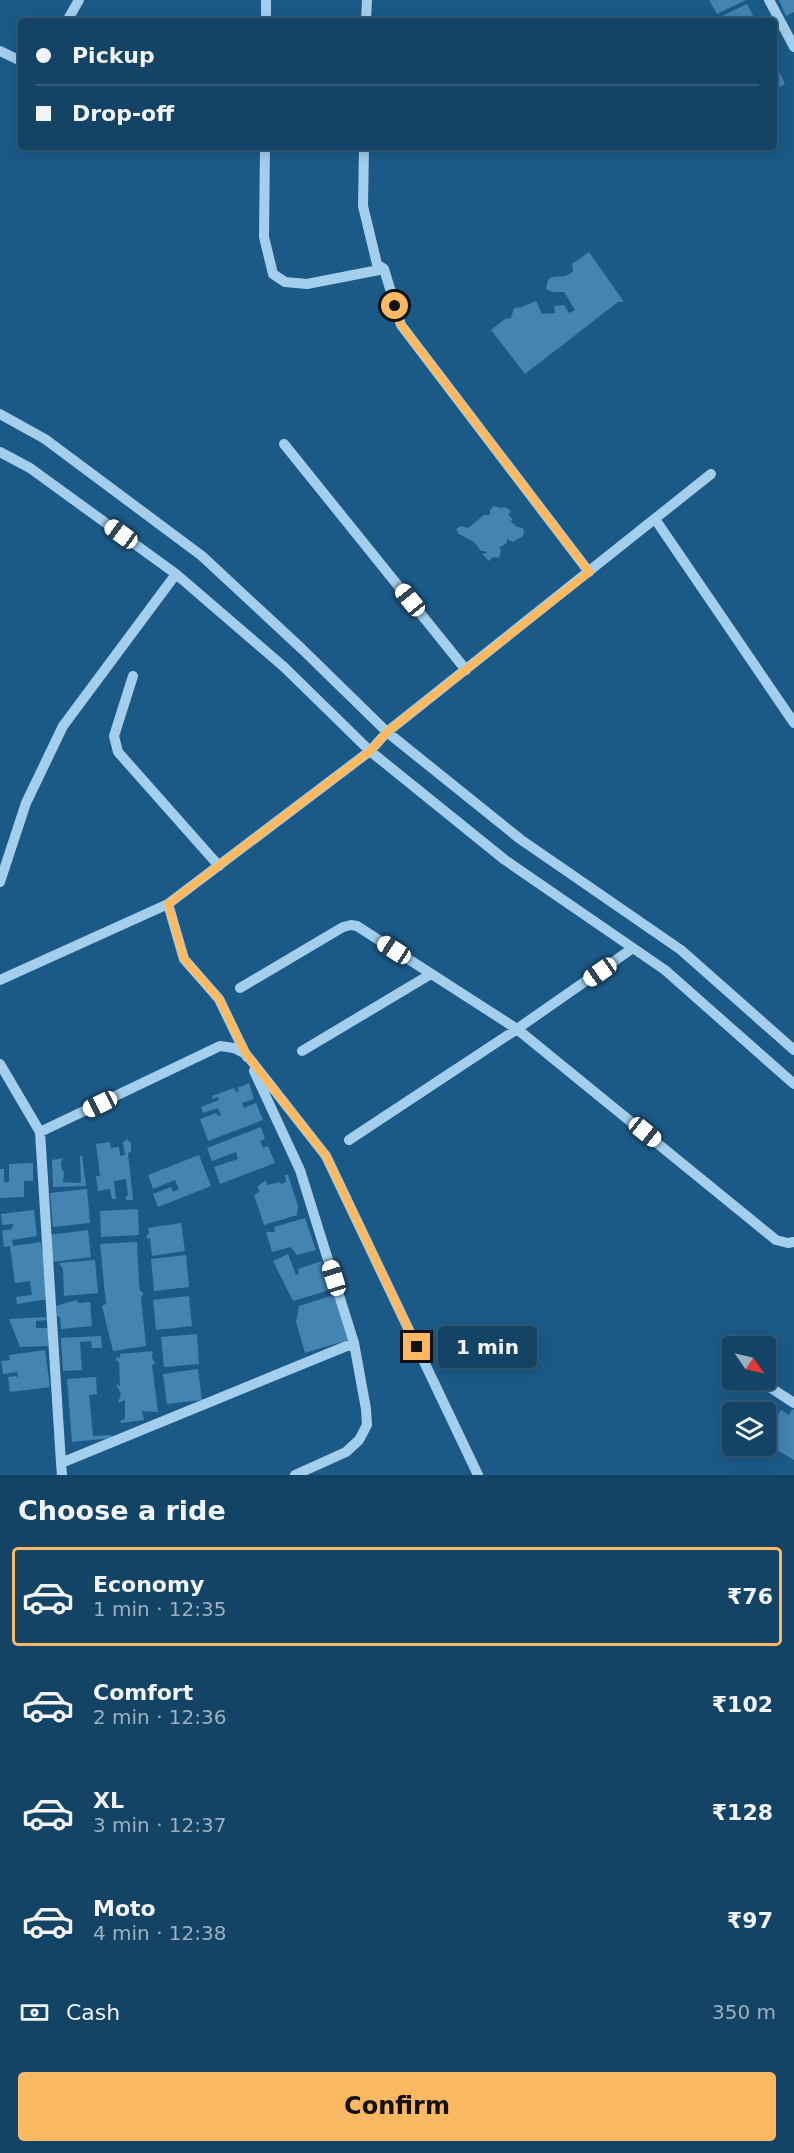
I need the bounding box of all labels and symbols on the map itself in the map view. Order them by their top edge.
route start [381,292,408,319]
car [101,516,141,552]
car [392,580,428,620]
car [374,933,414,967]
car [580,954,620,990]
car [80,1088,120,1120]
car [625,1114,665,1150]
car [320,1258,348,1298]
callout: 1 min [438,1326,537,1368]
route end [403,1333,430,1360]
north arrow [722,1336,776,1390]

